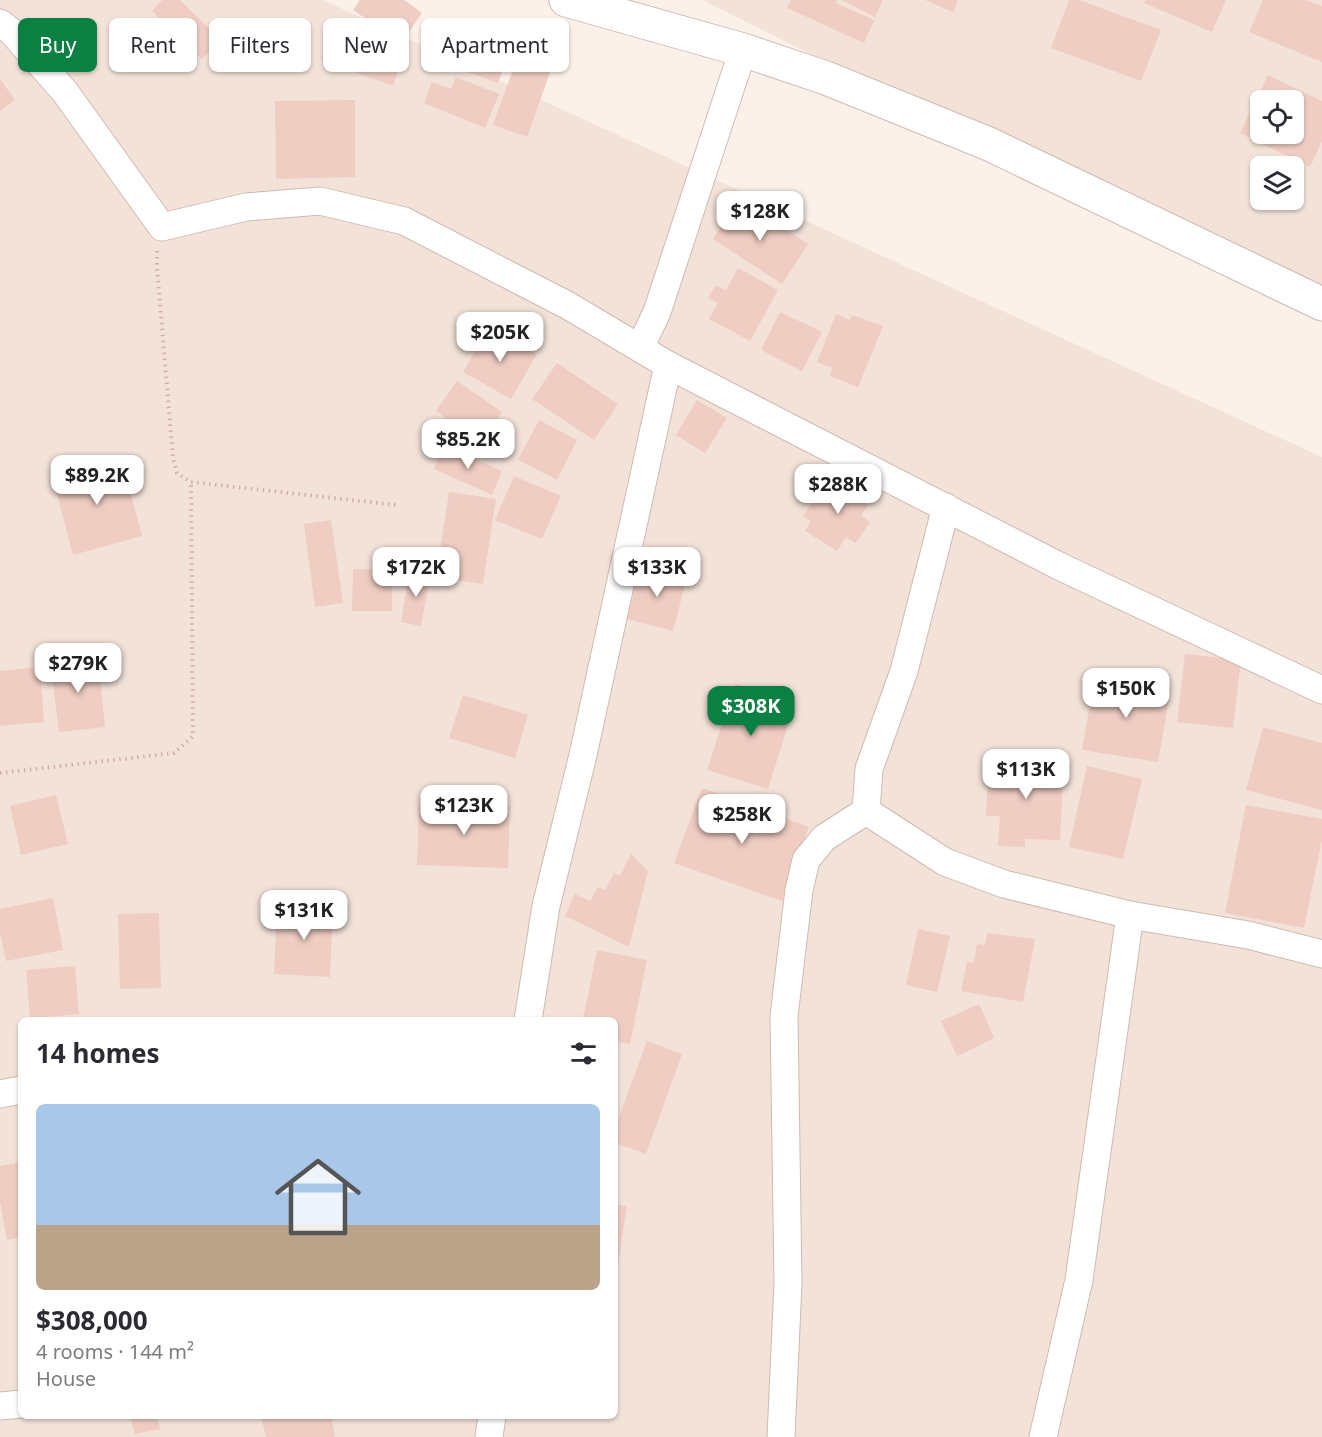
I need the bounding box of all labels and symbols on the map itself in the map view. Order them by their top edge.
pin: $128K [718,191,802,242]
pin: $205K [458,312,542,363]
pin: $85.2K [419,419,517,470]
pin: $89.2K [48,455,146,506]
pin: $288K [796,464,880,515]
pin: $172K [374,547,458,598]
pin: $133K [615,547,699,598]
pin: $279K [36,643,120,694]
pin: $150K [1084,668,1168,719]
pin: $308K [709,686,793,737]
pin: $113K [984,749,1068,800]
pin: $123K [422,785,506,836]
pin: $258K [700,794,784,845]
pin: $131K [262,890,346,941]

